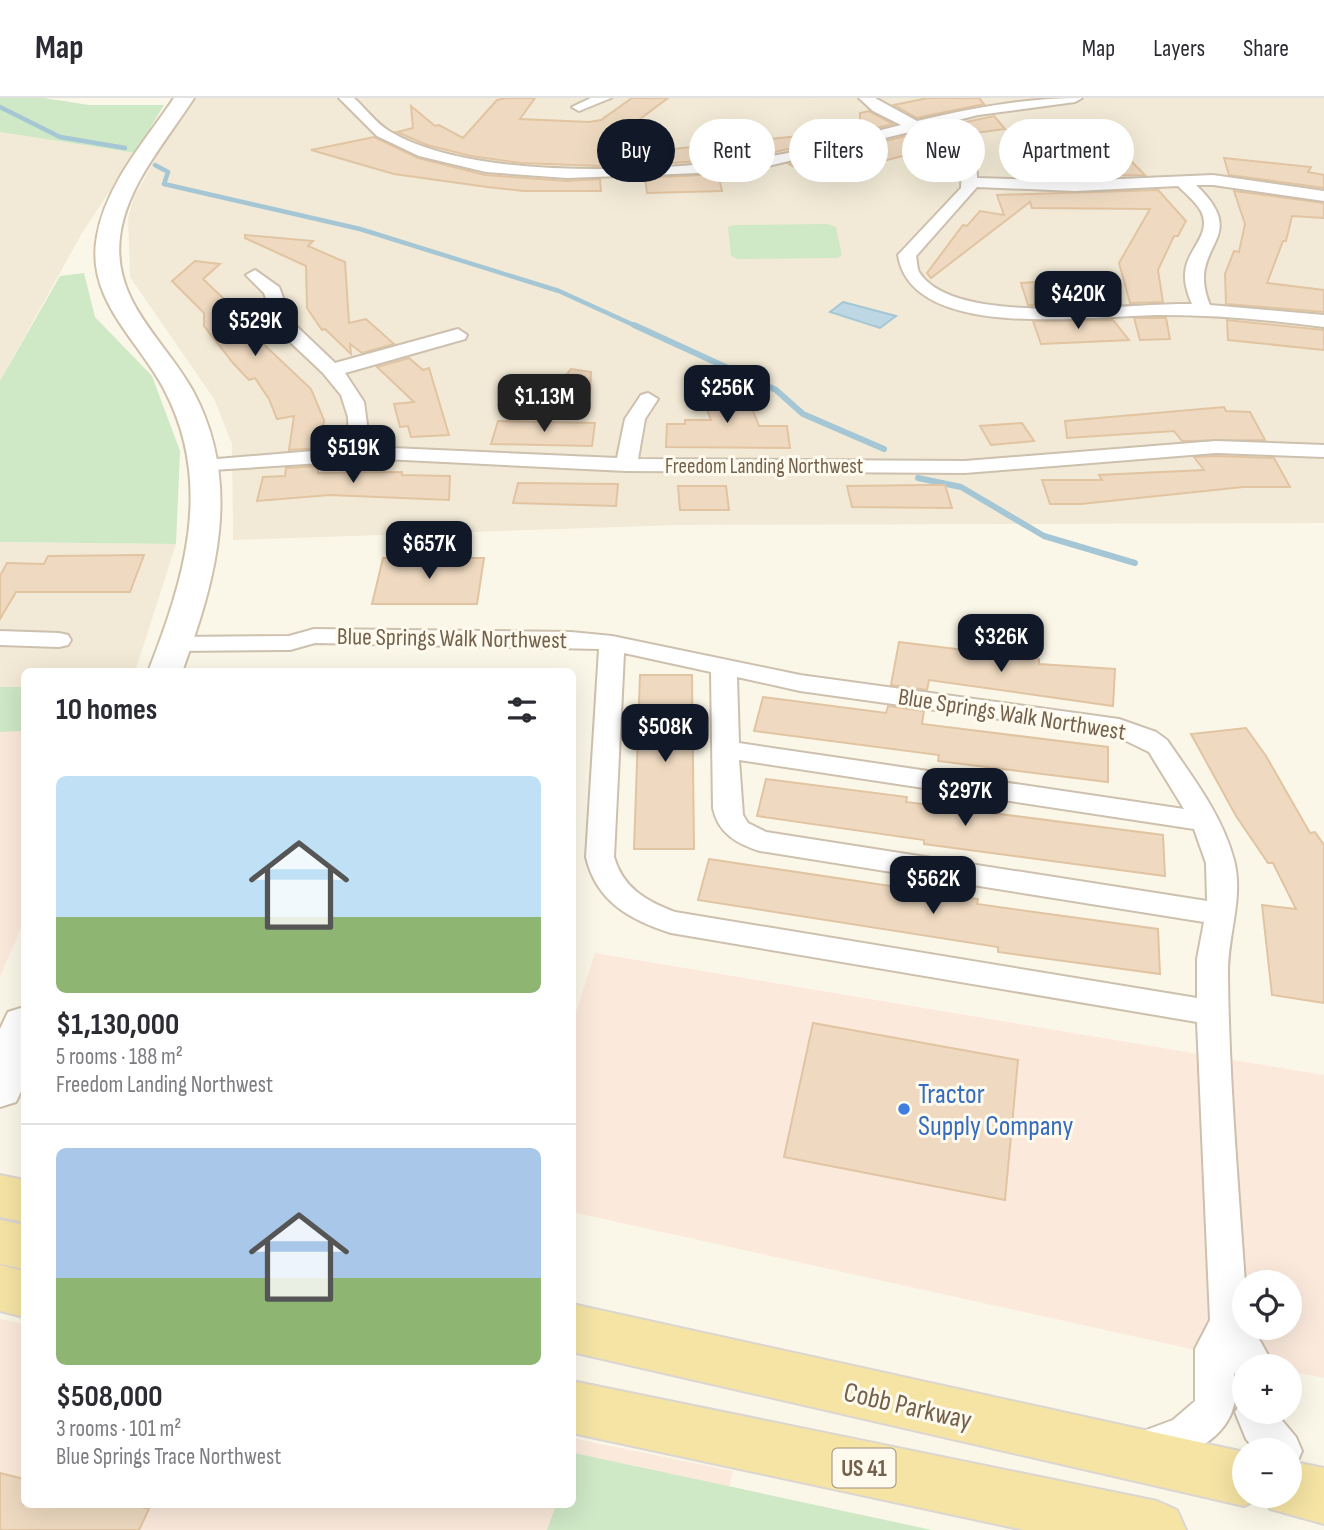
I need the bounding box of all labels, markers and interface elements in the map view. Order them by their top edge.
text: Map [35,28,84,68]
text: Map [1082,34,1115,63]
text: Layers [1153,34,1205,63]
text: Share [1243,34,1289,63]
chip: Buy [597,119,675,182]
chip: Rent [689,119,775,182]
chip: Filters [789,119,888,182]
chip: New [902,119,985,182]
chip: Apartment [999,119,1134,182]
pin: $420K [1029,272,1127,331]
text: $420K [1051,280,1105,308]
pin: $529K [206,299,304,358]
text: $529K [228,307,282,335]
pin: $256K [678,366,776,425]
pin: $1.13M [487,374,601,434]
text: $256K [700,374,754,402]
text: $1.13M [514,383,574,411]
pin: $519K [304,426,402,485]
text: $519K [326,434,380,462]
street label: Freedom Landing Northwest [665,454,863,479]
pin: $657K [380,522,478,581]
text: $657K [402,530,456,558]
pin: $326K [952,614,1050,674]
street label: Blue Springs Walk Northwest [337,622,567,655]
text: $326K [974,623,1028,651]
street label: Blue Springs Walk Northwest [896,682,1128,747]
icon: filters [503,691,541,729]
text: 10 homes [56,692,157,728]
pin: $508K [616,704,714,764]
text: $508K [638,713,693,741]
pin: $297K [916,768,1014,828]
text: $297K [938,777,992,805]
icon: home [236,822,362,948]
pin: $562K [884,856,982,916]
text: $562K [906,865,960,893]
text: $1,130,000 [56,1007,179,1043]
text: 5 rooms · 188 m² [56,1043,183,1071]
text: Freedom Landing Northwest [56,1071,273,1099]
place label: Tractor Supply Company [918,1078,1074,1143]
marker: Tractor Supply Company [896,1101,912,1117]
icon: home [236,1194,362,1320]
map controls [1232,1270,1302,1508]
button: locate [1232,1270,1302,1340]
button: + [1232,1354,1302,1424]
street label: Cobb Parkway [840,1376,975,1437]
text: $508,000 [56,1379,162,1415]
text: 3 rooms · 101 m² [56,1415,181,1443]
button: − [1232,1438,1302,1508]
text: Blue Springs Trace Northwest [56,1443,281,1471]
road number: US 41 [832,1448,896,1488]

